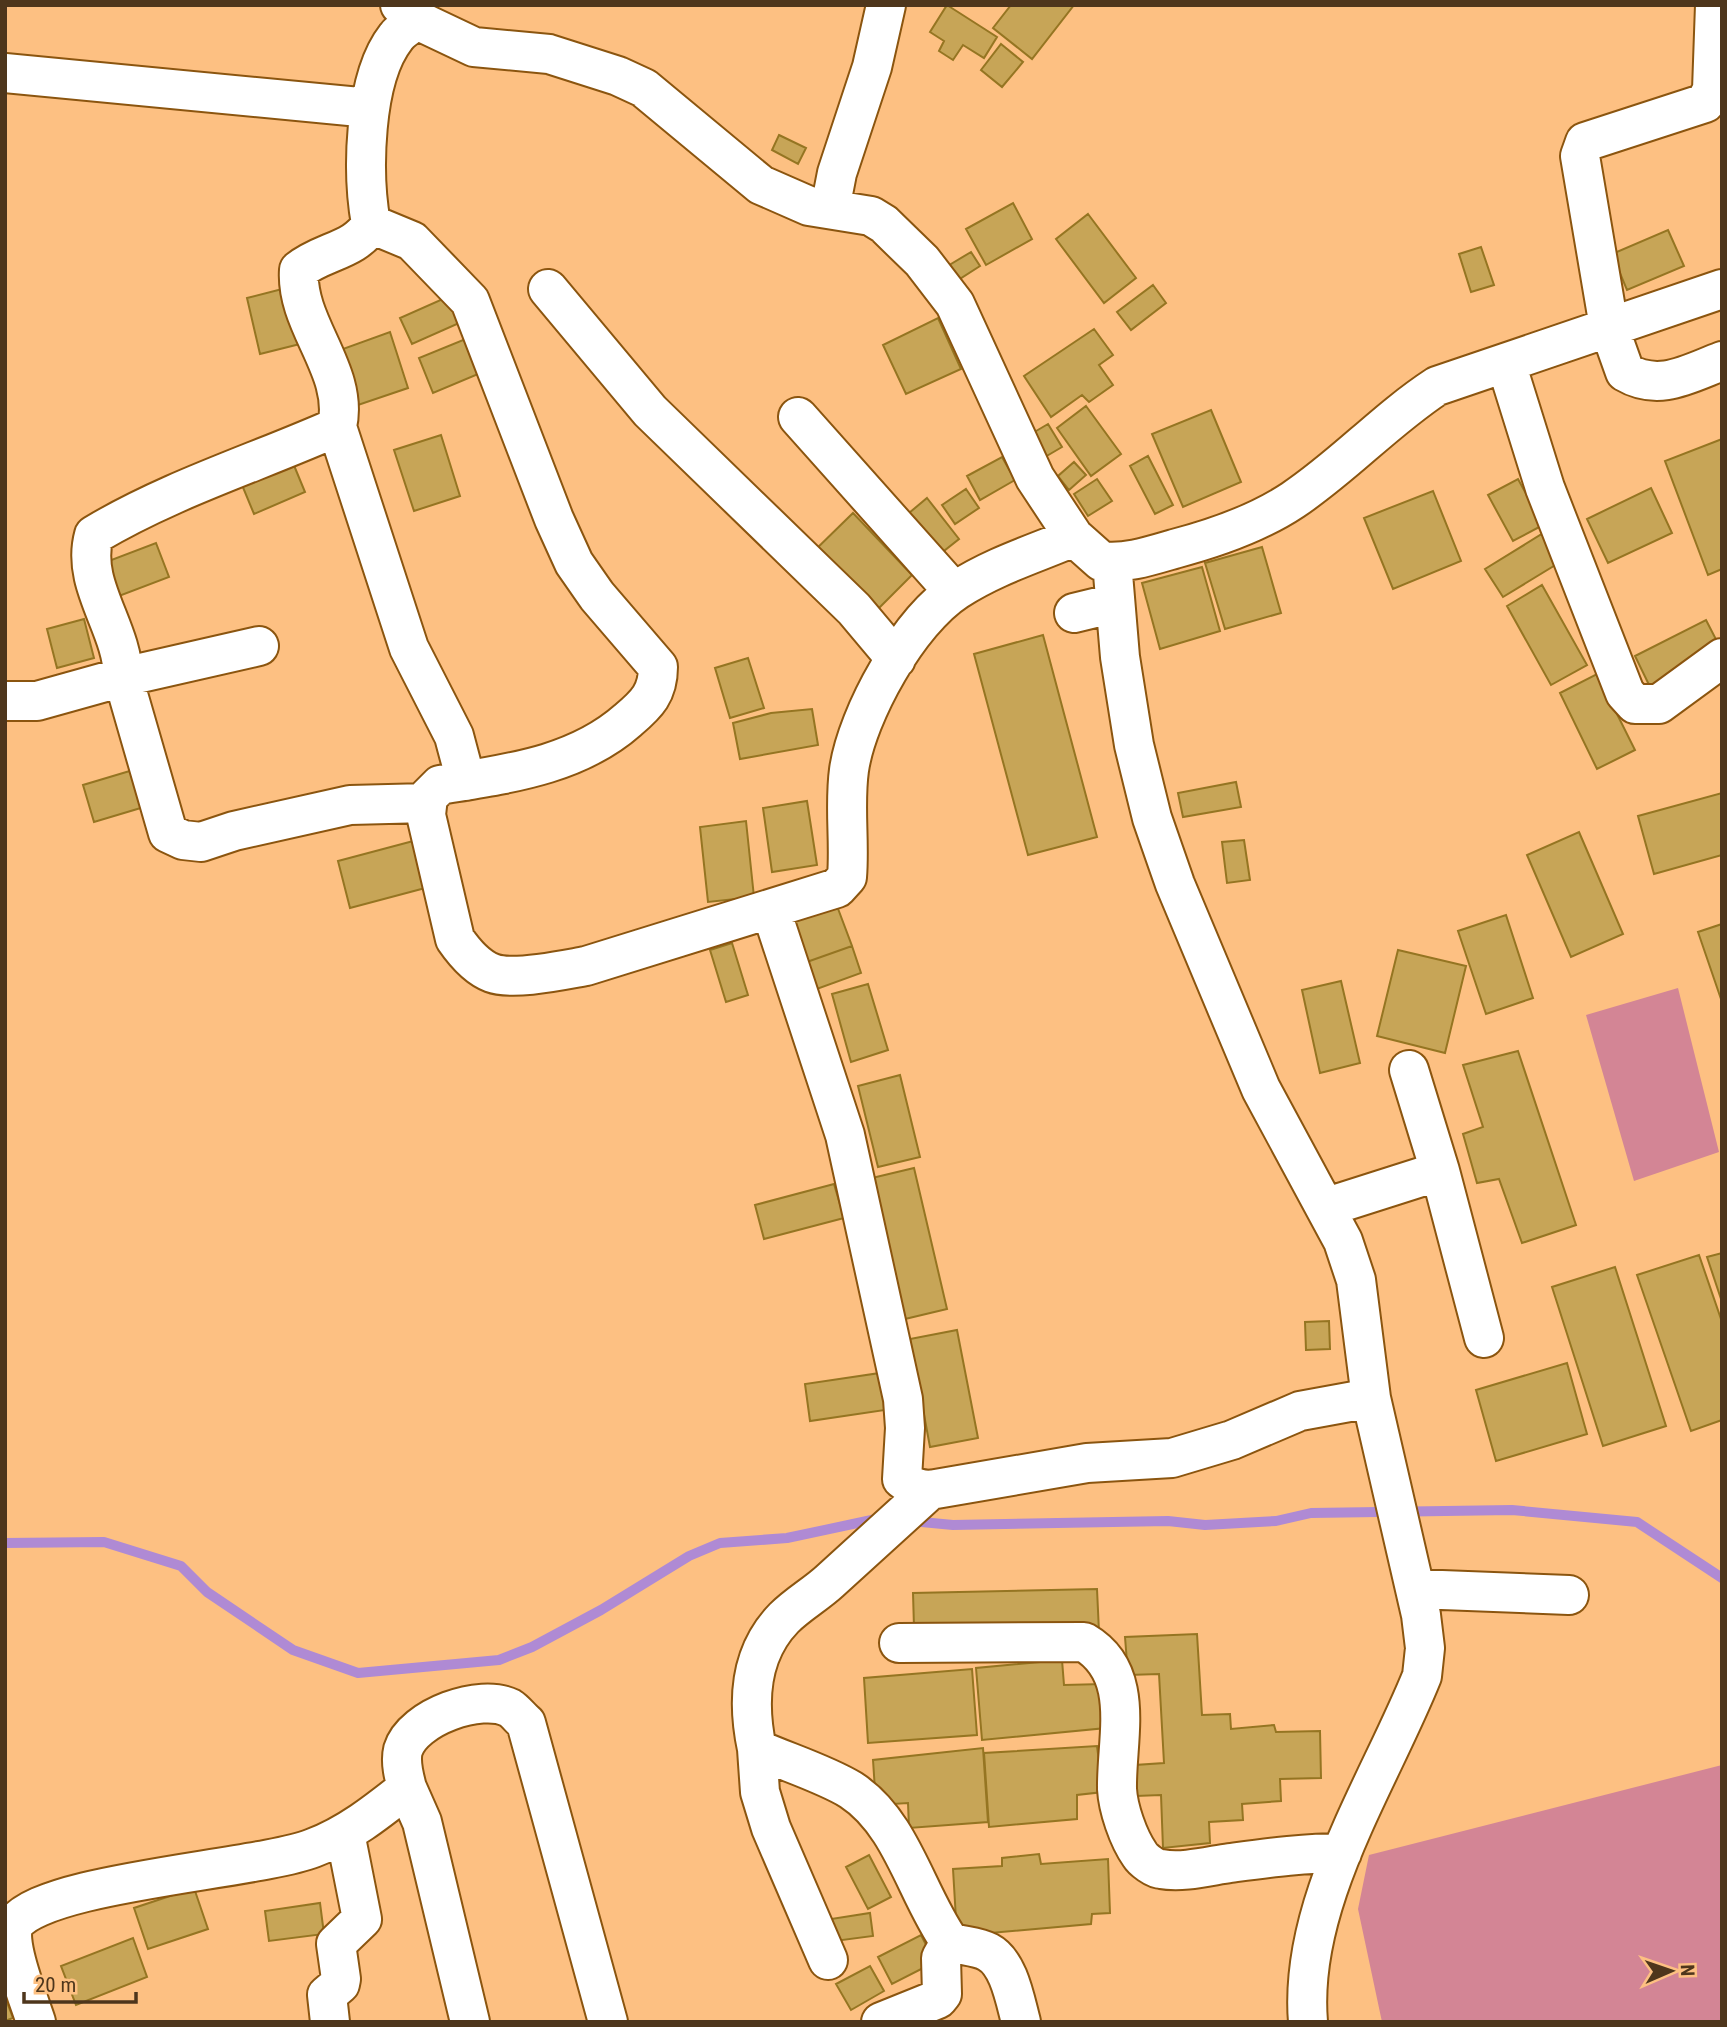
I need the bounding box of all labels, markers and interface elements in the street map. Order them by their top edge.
north arrow [1636,1936,1706,2006]
scale bar [24,1960,136,2004]
text: N [1676,1964,1699,1977]
text: 20 m [35,1973,76,1997]

